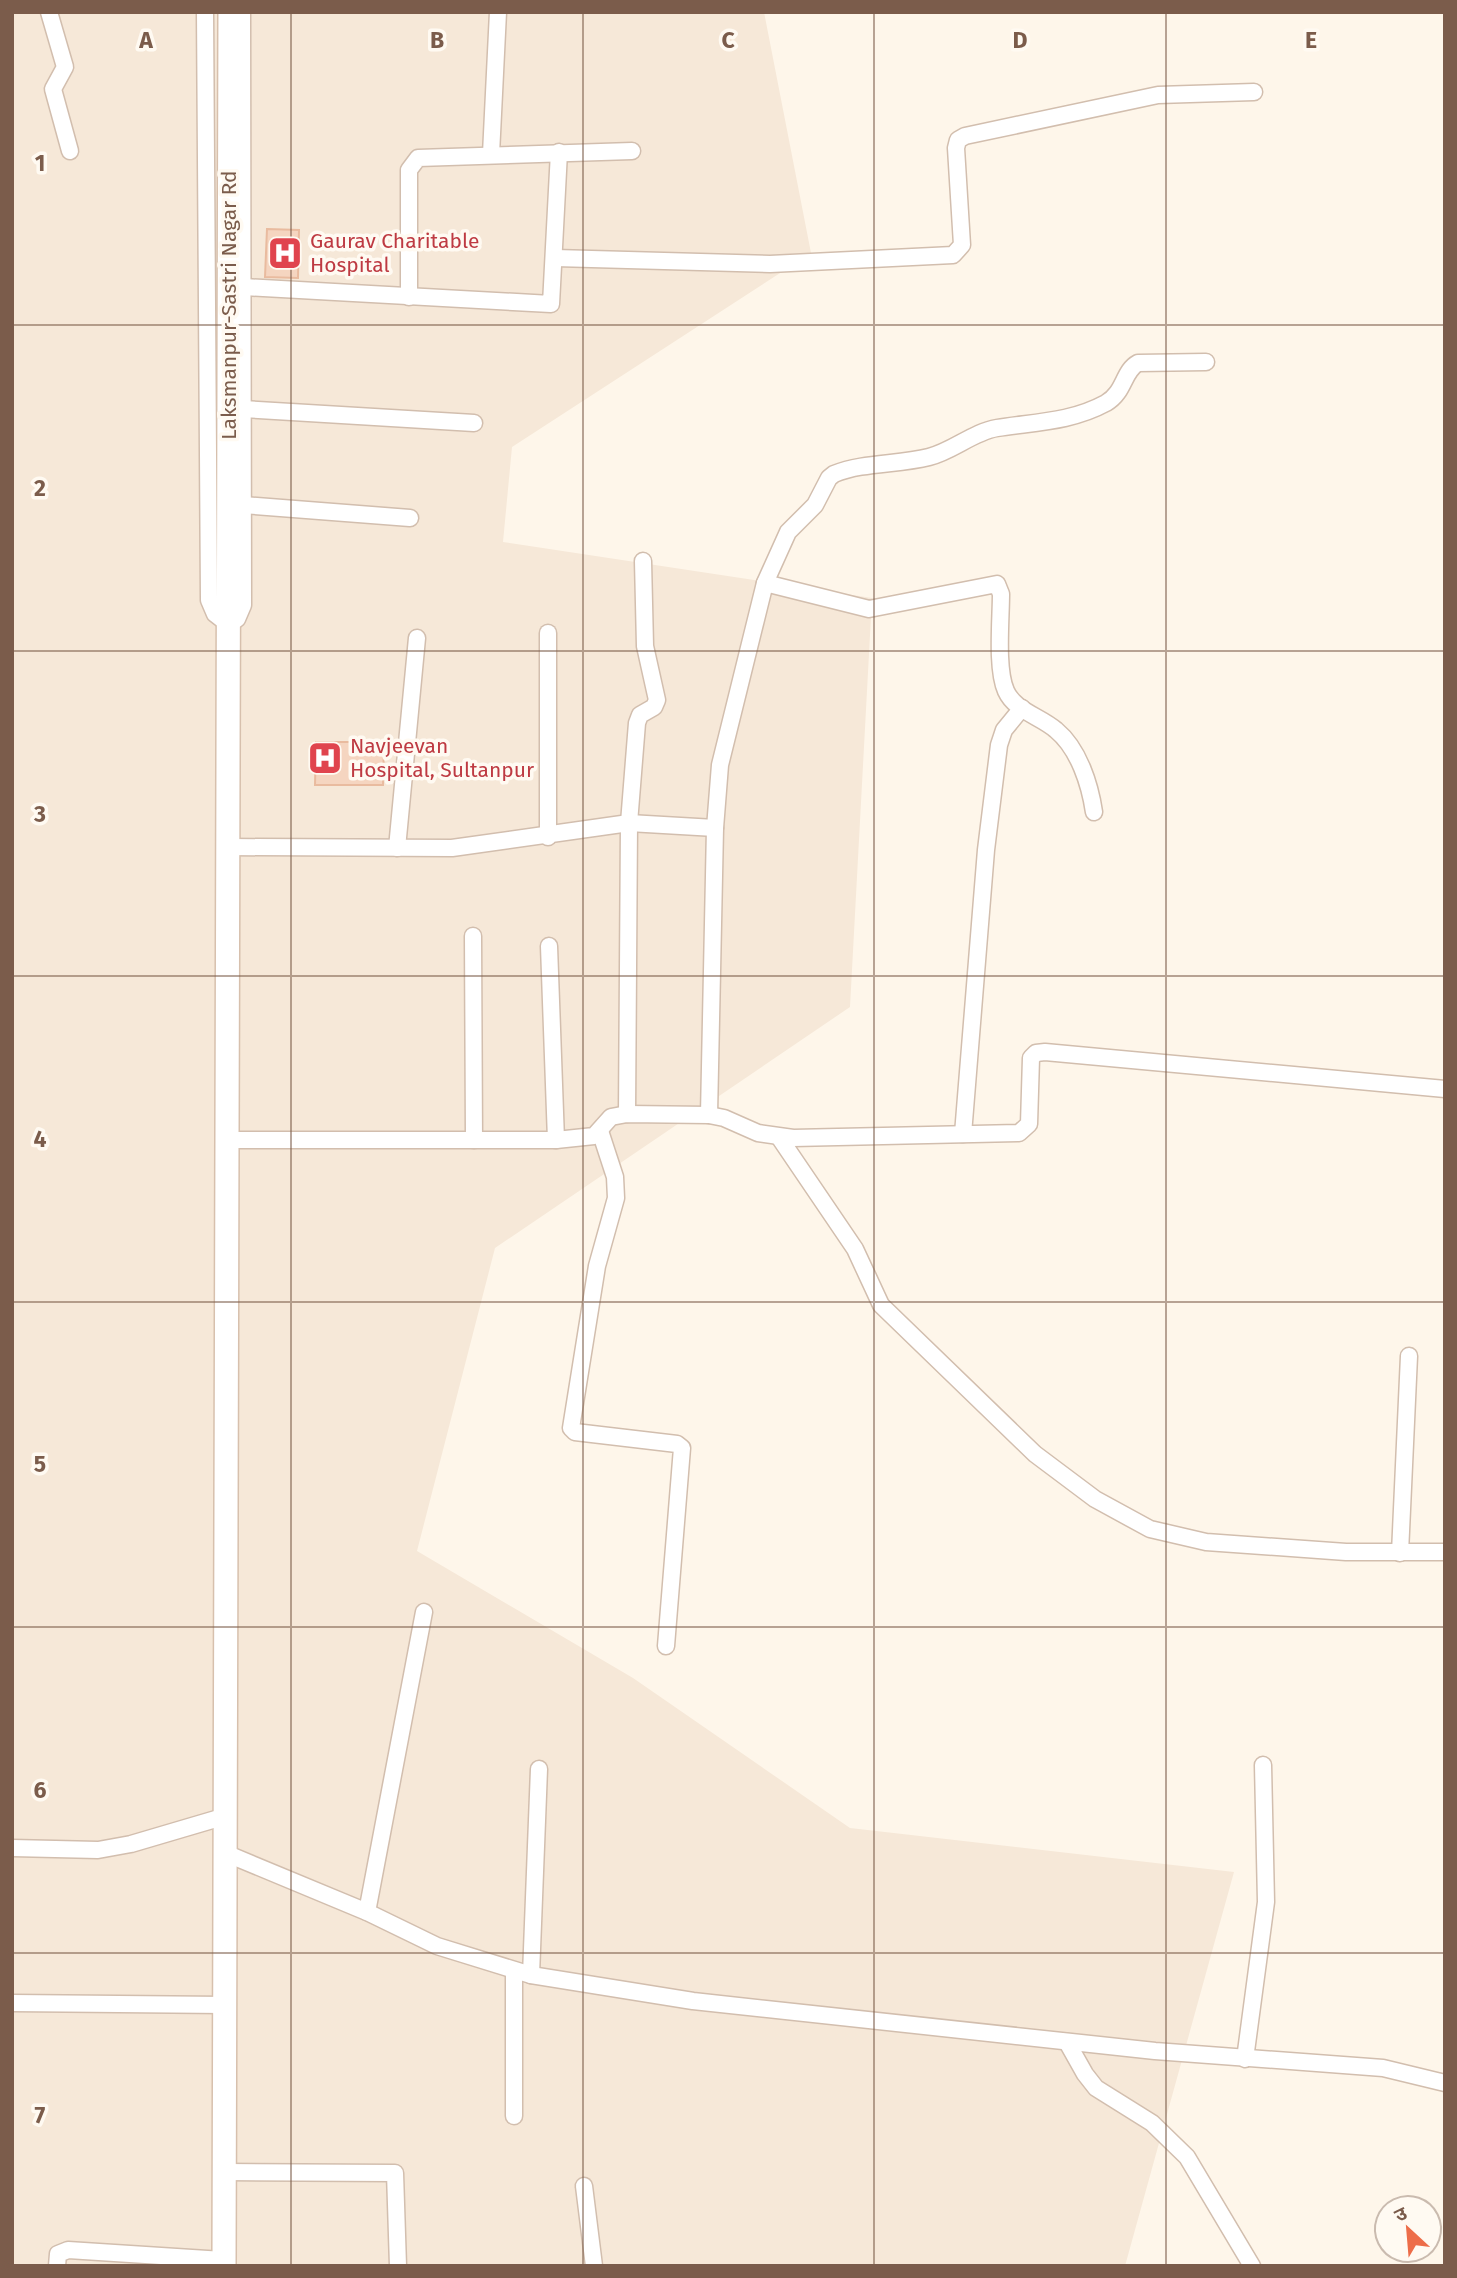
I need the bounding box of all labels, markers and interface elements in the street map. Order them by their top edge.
text: A [138,26,153,54]
text: B [430,26,444,54]
text: C [721,26,735,54]
text: D [1013,26,1028,54]
text: E [1305,26,1317,54]
text: 1 [35,149,45,177]
street label: Laksmanpur-Sastri Nagar Rd [216,170,242,440]
place label: Gaurav Charitable Hospital [310,228,479,278]
hospital icon: Gaurav Charitable Hospital [266,234,304,272]
text: 2 [34,474,46,502]
place label: Navjeevan Hospital, Sultanpur [350,733,534,783]
hospital icon: Navjeevan Hospital, Sultanpur [306,739,344,777]
text: 3 [33,800,46,828]
text: 4 [34,1125,47,1153]
text: 5 [34,1450,46,1478]
text: 6 [34,1776,47,1804]
text: 7 [35,2101,46,2129]
north arrow [1373,2194,1443,2264]
text: उ [1391,2201,1412,2227]

